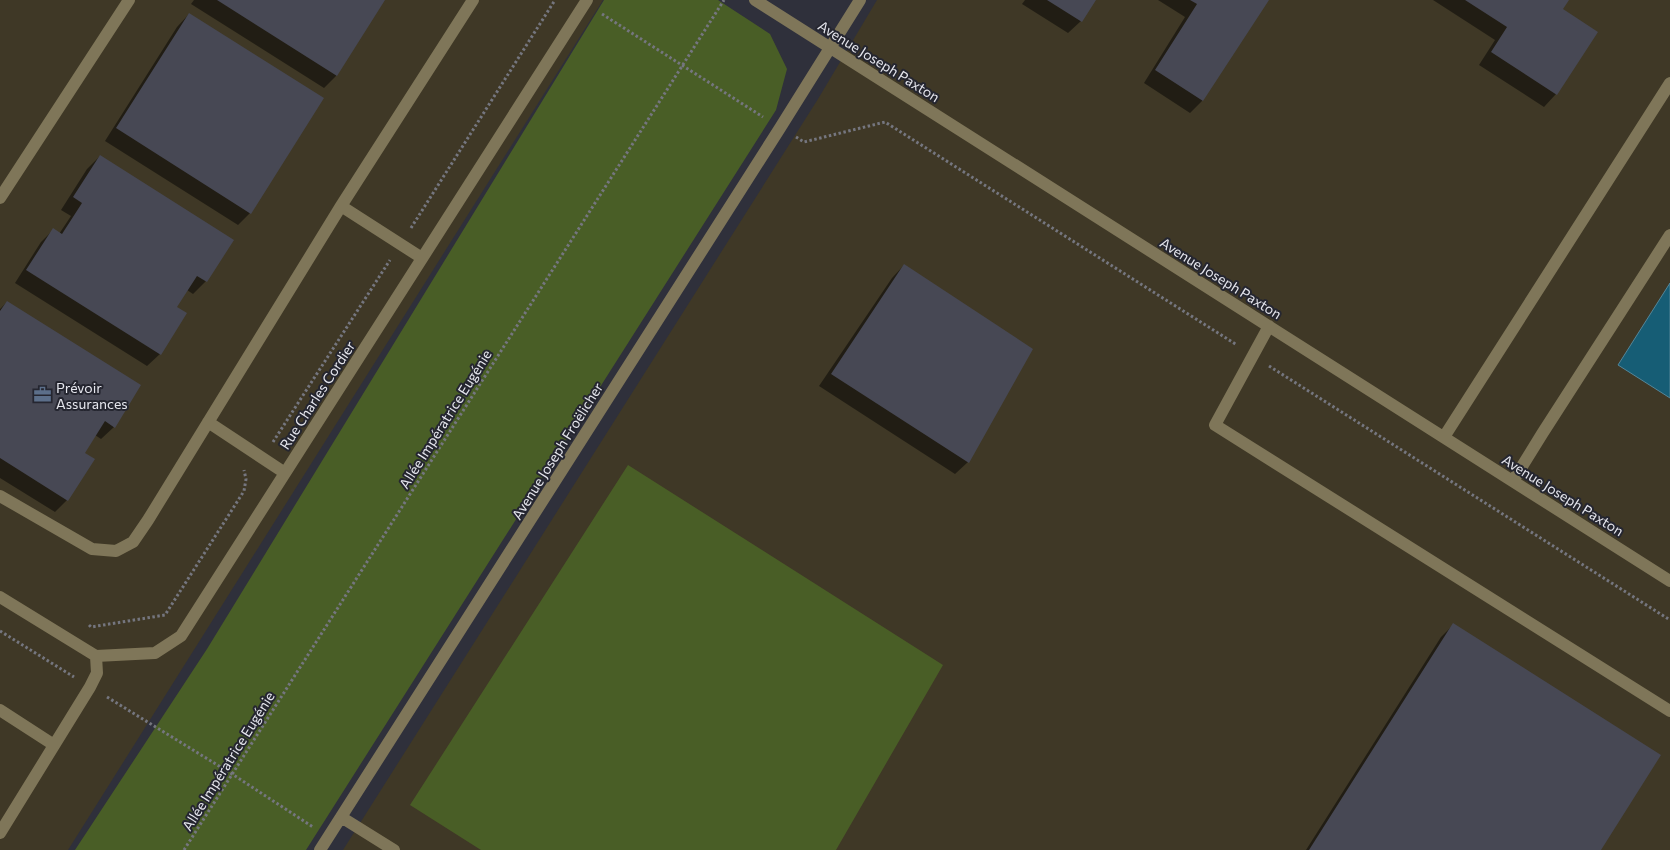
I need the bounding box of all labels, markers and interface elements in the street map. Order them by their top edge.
street label: Avenue Joseph Paxton [815,17,943,105]
street label: Avenue Joseph Paxton [1157,234,1285,322]
street label: Rue Charles Cordier [276,337,359,452]
street label: Allée Impératrice Eugénie [395,346,495,492]
place label: Prévoir Assurances [56,379,128,412]
street label: Avenue Joseph Froëlicher [508,379,606,523]
office icon: Prévoir Assurances [32,385,52,405]
street label: Avenue Joseph Paxton [1499,451,1627,539]
street label: Allée Impératrice Eugénie [178,688,278,834]

